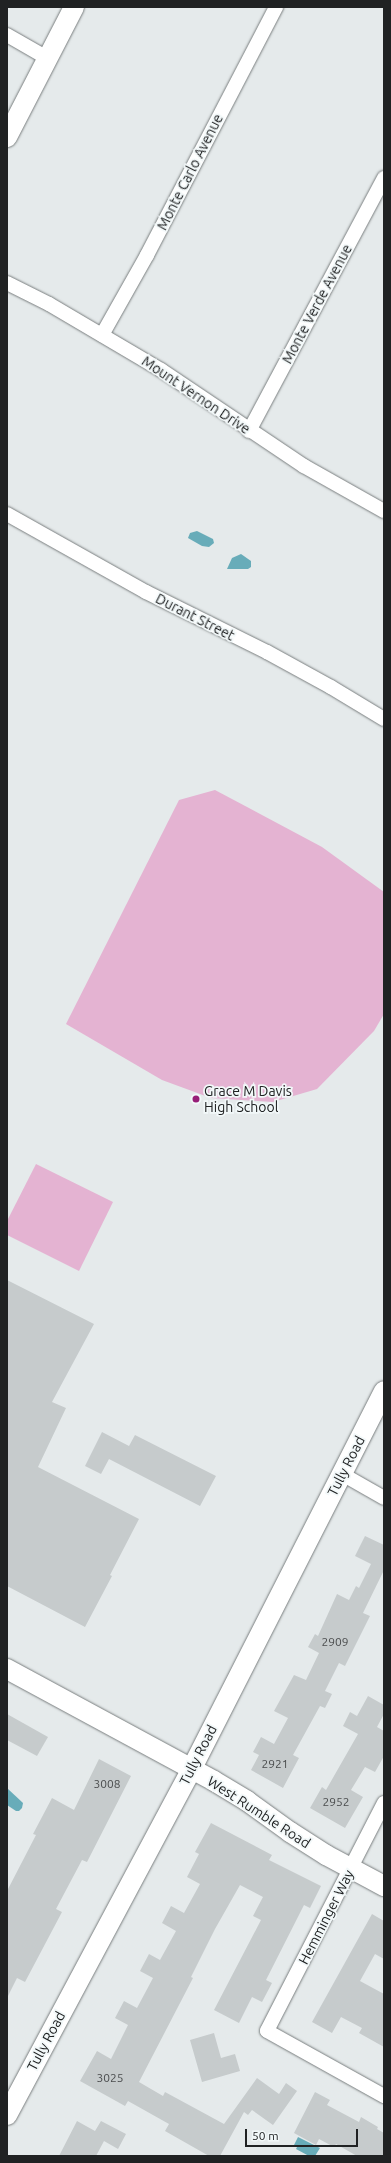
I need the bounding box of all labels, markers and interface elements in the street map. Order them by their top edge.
street label: Monte Carlo Avenue [153,111,227,233]
street label: Monte Verde Avenue [278,242,356,366]
street label: Mount Vernon Drive [139,353,253,437]
street label: Durant Street [153,590,237,644]
place label: Grace M Davis High School [204,1083,292,1116]
marker: Grace M Davis High School [191,1094,201,1104]
street label: Tully Road [324,1433,368,1499]
house number: 2909 [321,1635,349,1649]
street label: Tully Road [176,1722,220,1788]
house number: 2921 [261,1757,289,1771]
street label: West Rumble Road [204,1773,314,1851]
house number: 3008 [93,1777,121,1791]
house number: 2952 [322,1795,350,1809]
street label: Hemminger Way [295,1867,357,1967]
street label: Tully Road [23,2008,69,2074]
house number: 3025 [96,2071,124,2085]
scale bar [247,2121,360,2147]
text: 50 m [252,2129,279,2142]

